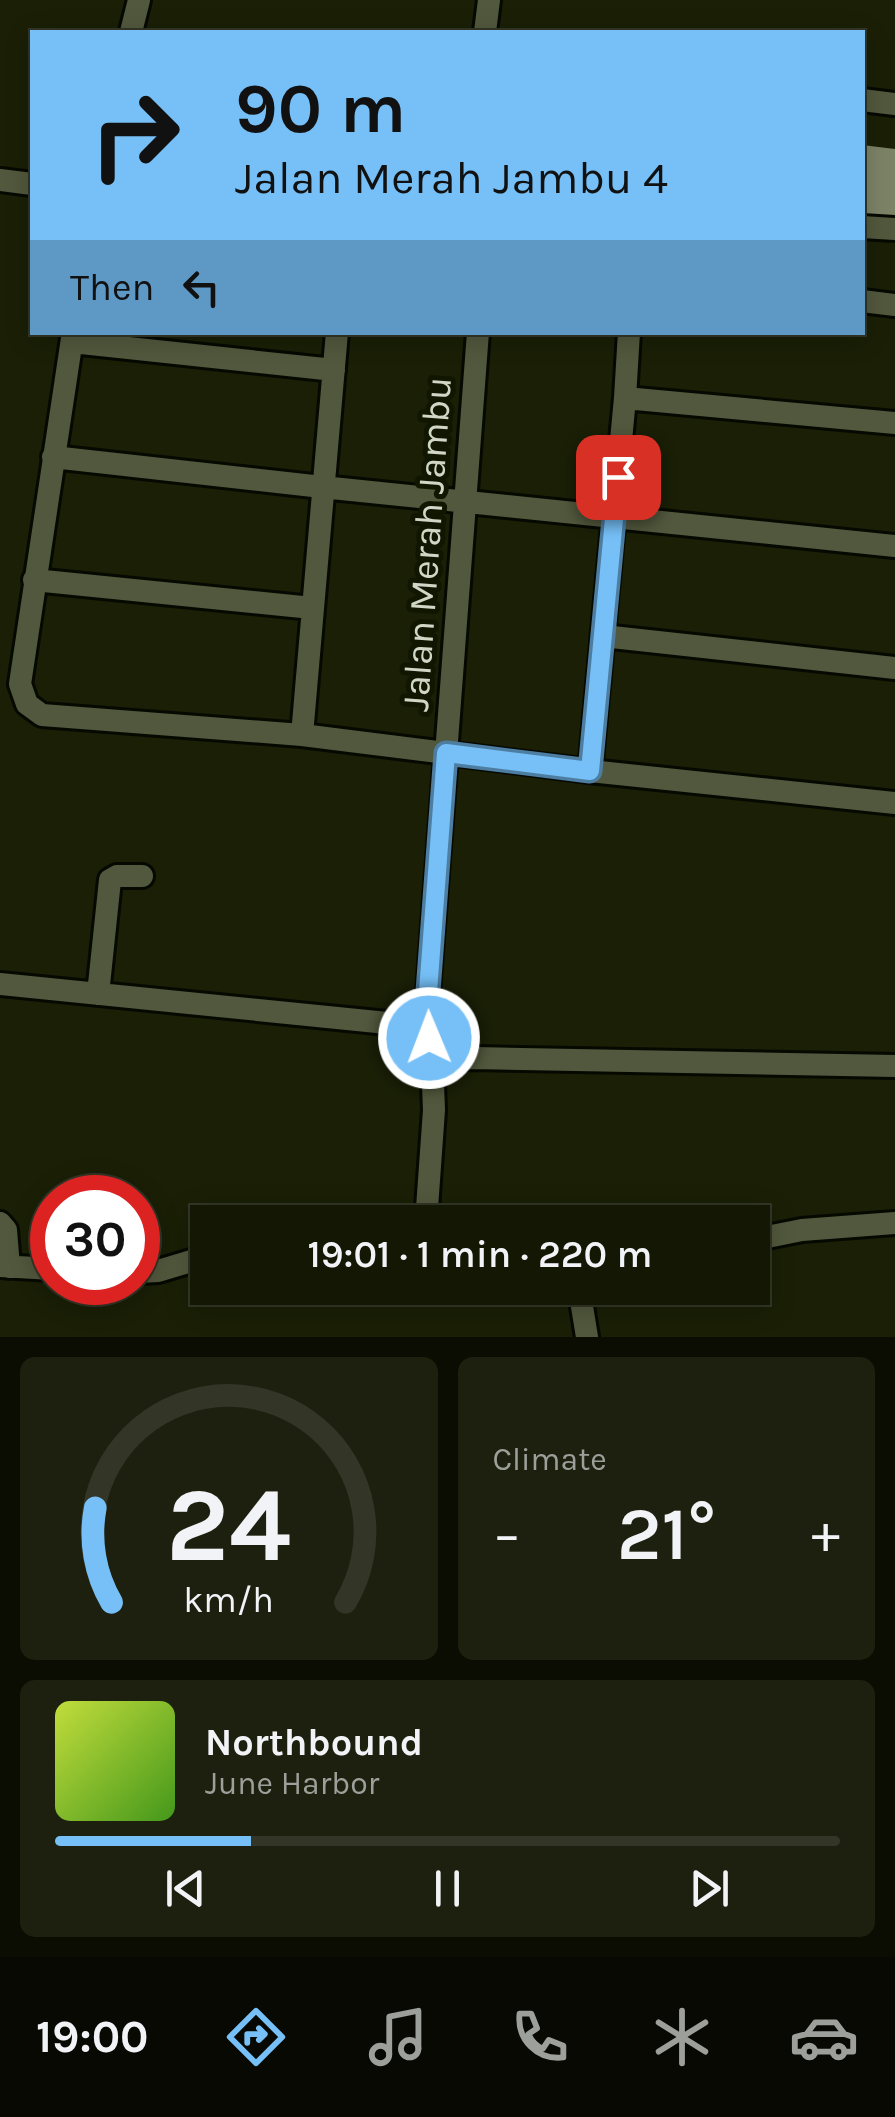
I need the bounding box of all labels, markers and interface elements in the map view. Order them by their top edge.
text: 90 m [235,68,406,150]
icon: right [70,70,200,200]
text: Jalan Merah Jambu 4 [235,152,668,204]
icon: left [174,260,229,315]
text: Then [70,265,154,310]
street label: Jalan Merah Jambu [393,375,461,713]
pin [576,435,661,520]
icon: arrive [591,450,646,505]
position arrow [377,986,481,1090]
speed limit sign: 30 [30,1175,160,1305]
text: 19:01 · 1 min · 220 m [307,1232,653,1277]
text: Climate [493,1441,607,1478]
text: 24 [166,1465,291,1586]
text: 21° [617,1490,716,1578]
text: − [493,1502,521,1566]
text: + [811,1502,840,1566]
text: km/h [183,1579,274,1621]
text: Northbound [205,1720,423,1765]
text: June Harbor [205,1765,379,1802]
icon: previous [158,1861,213,1916]
icon: pause [420,1861,475,1916]
icon: next [682,1861,737,1916]
icon: directions [221,2002,291,2072]
icon: music [363,2002,433,2072]
icon: phone [505,2002,575,2072]
icon: climate [647,2002,717,2072]
icon: car [789,2002,859,2072]
text: 19:00 [36,2011,149,2063]

